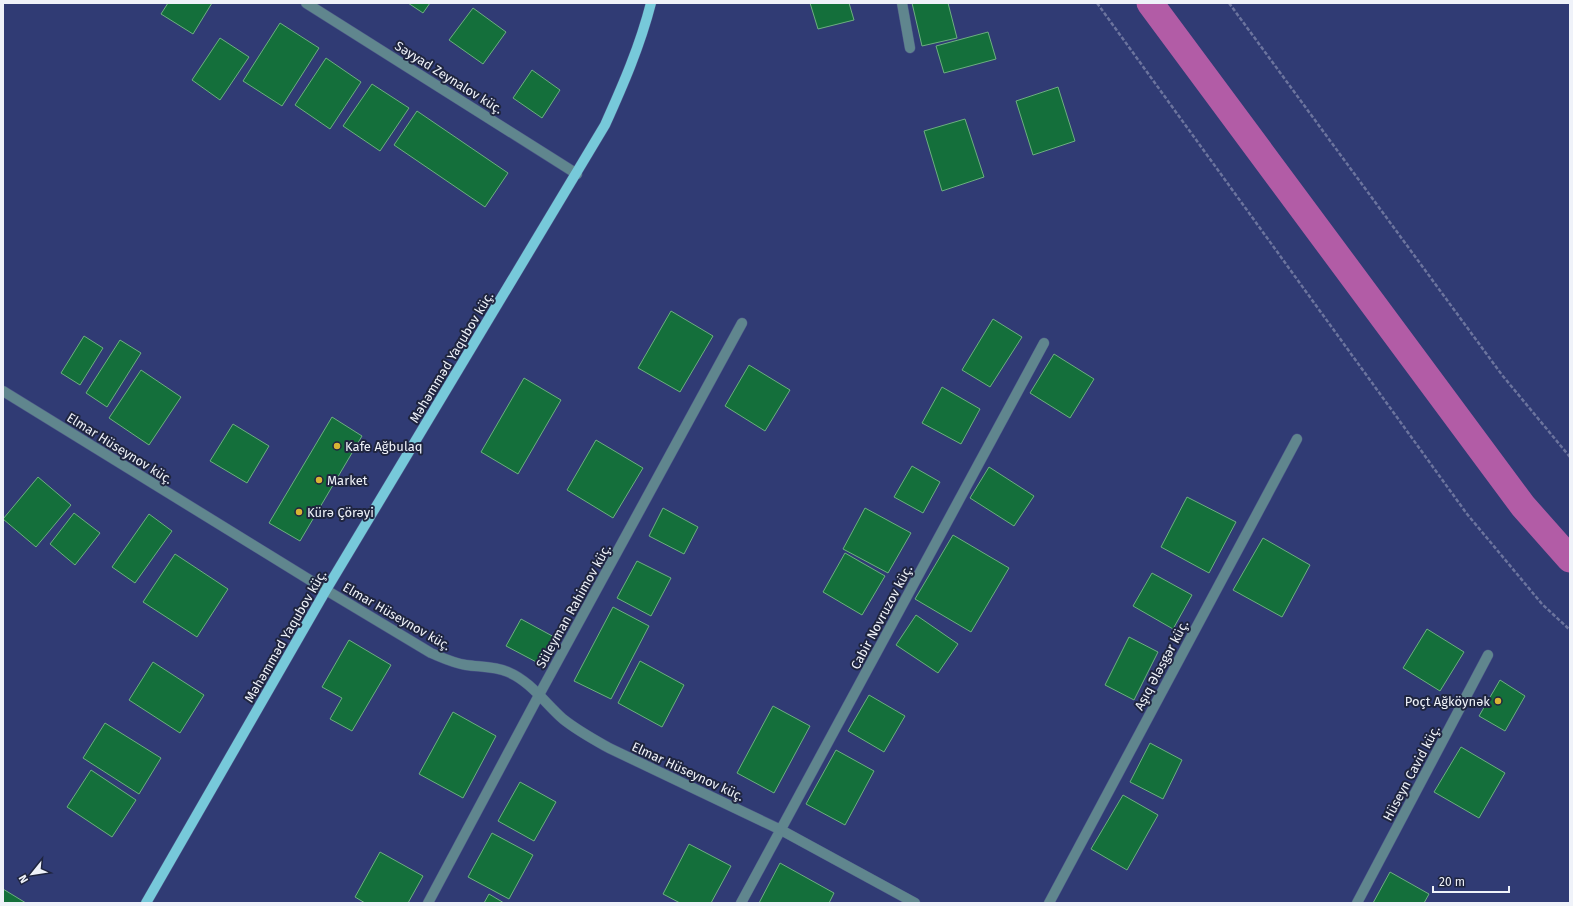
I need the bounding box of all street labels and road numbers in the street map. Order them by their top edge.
street label: Səyyad Zeynalov küç. [392,38,505,117]
street label: Məhəmməd Yaqubov küç. [406,289,497,425]
street label: Elmar Hüseynov küç. [64,410,175,487]
street label: Süleyman Rahimov küç. [533,542,614,671]
street label: Cabir Novruzov küç. [848,562,915,672]
street label: Məhəmməd Yaqubov küç. [241,568,329,705]
street label: Elmar Hüseynov küç. [340,579,453,653]
street label: Aşıq Ələsgər küç. [1131,618,1191,713]
street label: Hüseyn Cavid küç. [1380,723,1443,823]
street label: Elmar Hüseynov küç. [629,739,746,804]

